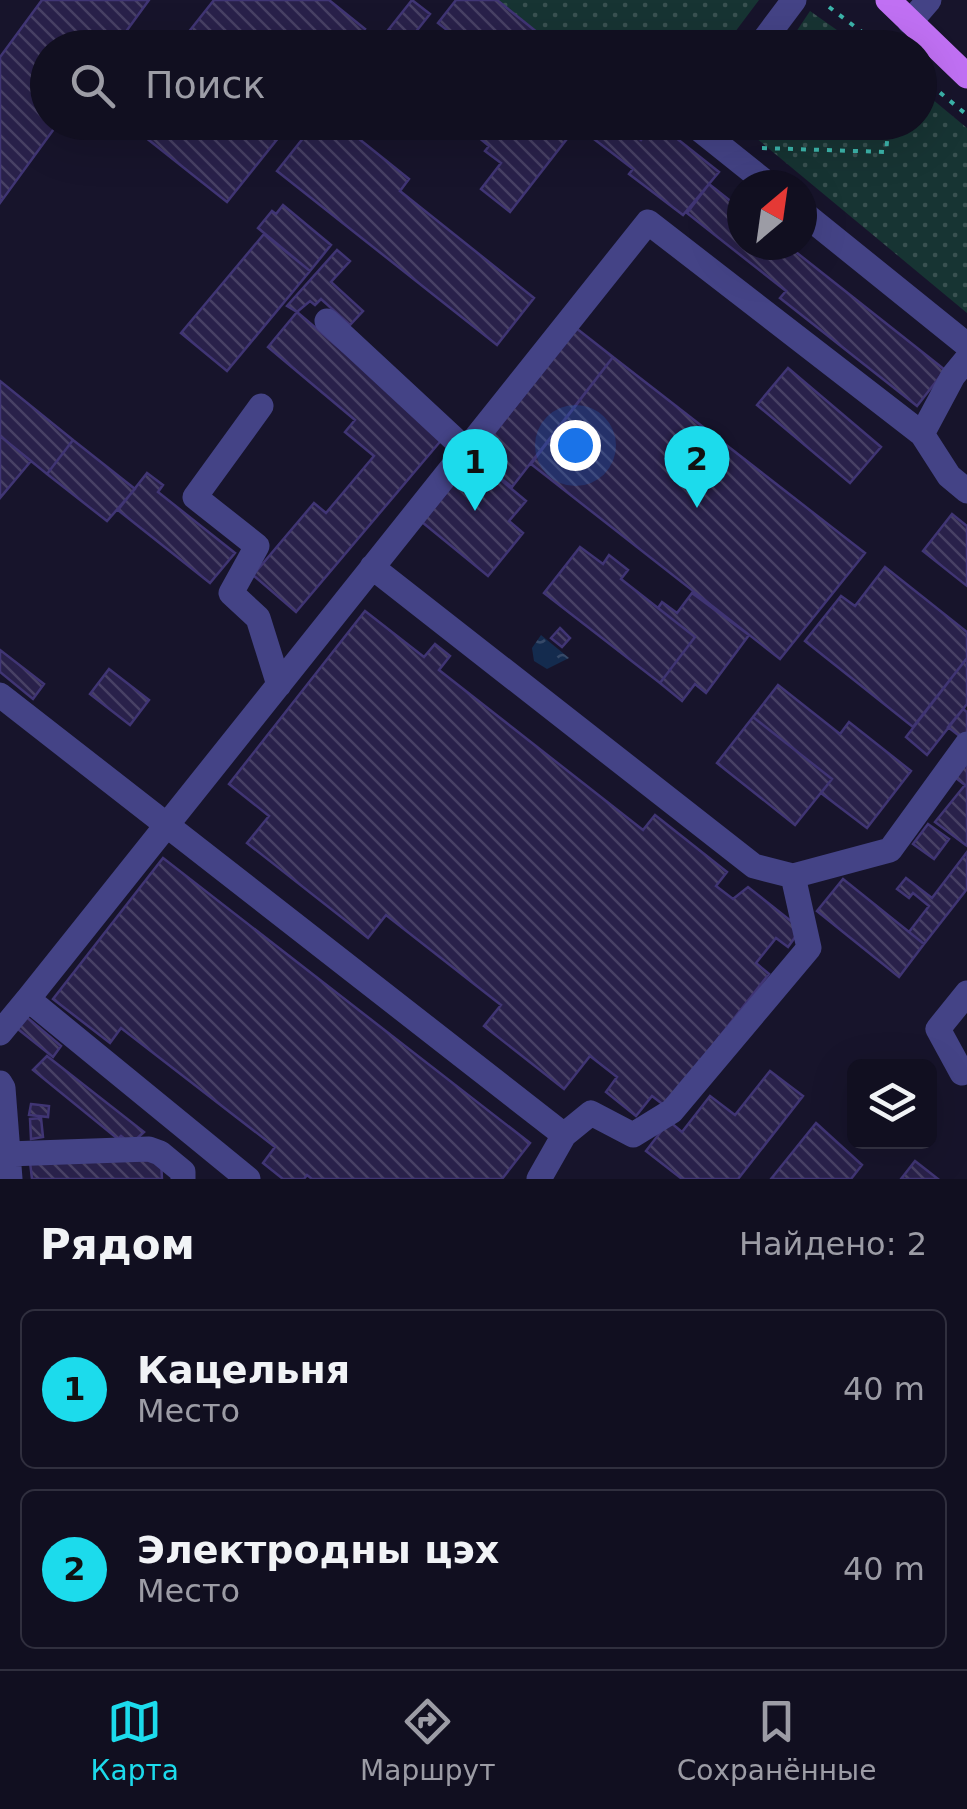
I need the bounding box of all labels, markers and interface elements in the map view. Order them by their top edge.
search box [30,30,937,140]
icon: search [65,58,120,113]
text: Поиск [145,63,265,107]
north arrow [727,170,817,260]
your location [550,420,601,471]
pin: 2 [664,426,730,508]
pin: 1 [442,428,508,511]
map controls [847,1059,937,1149]
button: layers [847,1059,937,1149]
text: Рядом [40,1220,195,1269]
text: Найдено: 2 [739,1225,927,1263]
text: Кацельня [137,1348,350,1392]
text: 1 [63,1370,86,1408]
text: 40 m [843,1370,925,1408]
text: Место [137,1392,240,1430]
text: Электродны цэх [137,1528,499,1572]
text: 2 [63,1550,86,1588]
text: 40 m [843,1550,925,1588]
text: Место [137,1572,240,1610]
tab: Карта [91,1694,179,1787]
tab: Маршрут [360,1694,495,1787]
tab: Сохранённые [677,1694,876,1787]

